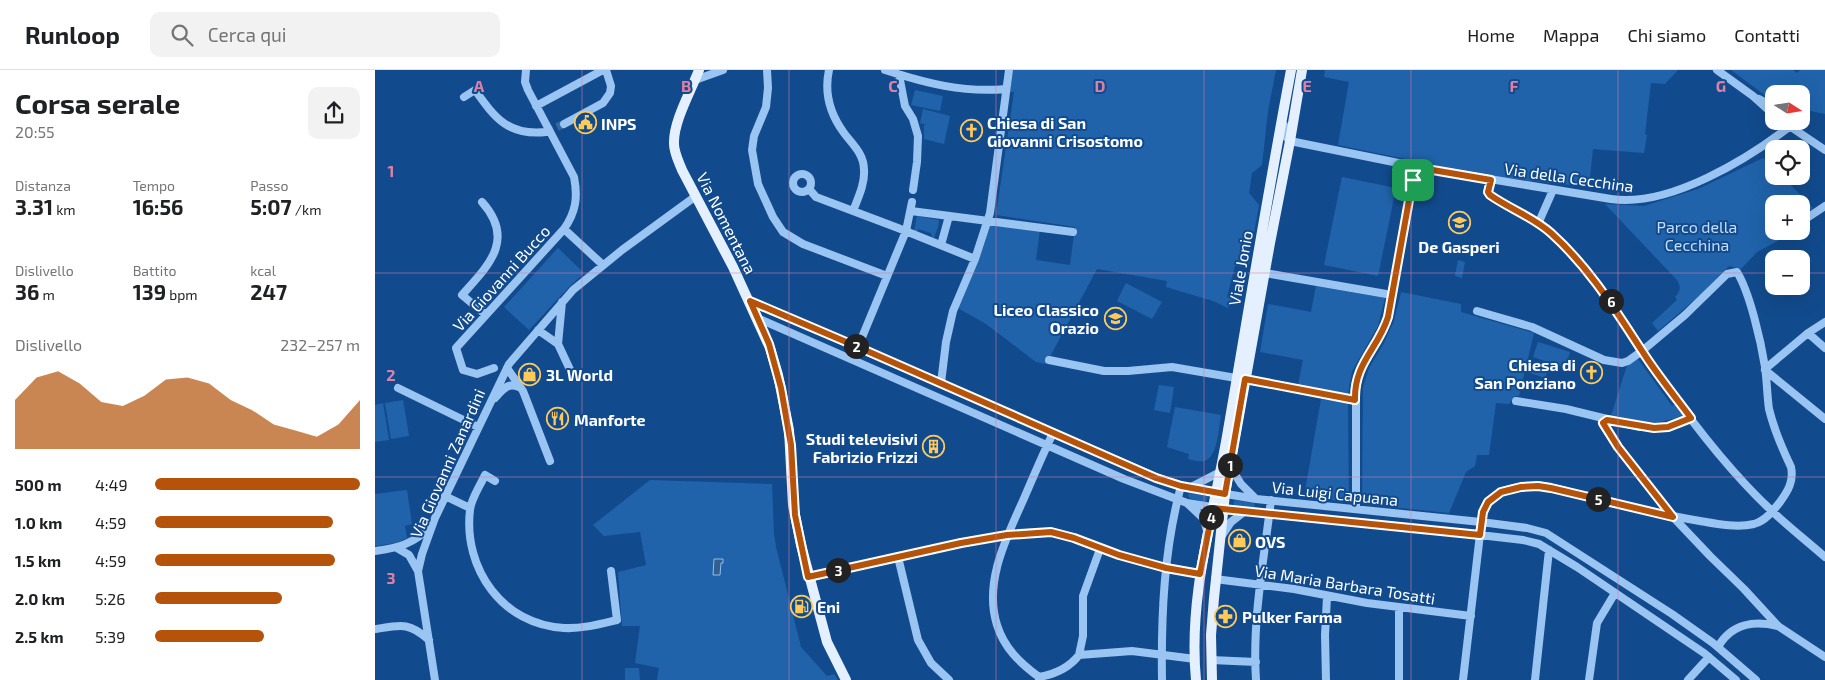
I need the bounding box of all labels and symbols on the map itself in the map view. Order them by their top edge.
text: A [474,76,485,95]
text: B [681,76,691,95]
text: C [888,76,898,95]
text: D [1095,76,1106,95]
text: E [1302,76,1312,95]
text: F [1510,76,1519,95]
text: G [1716,76,1726,95]
north arrow [1765,85,1810,130]
public building icon: INPS [573,111,597,135]
place label: Chiesa di San Giovanni Crisostomo [987,113,1143,150]
place label: INPS [601,114,637,133]
church icon: Chiesa di San Giovanni Crisostomo [959,119,983,143]
pin [1392,159,1434,201]
street label: Via della Cecchina [1503,159,1635,195]
text: 1 [388,161,394,180]
street label: Via Nomentana [693,169,761,277]
school or university icon: De Gasperi [1447,210,1471,234]
park label: Parco della Cecchina [1657,217,1737,254]
street label: Via Giovanni Bucco [448,221,554,335]
street label: Viale Jonio [1224,229,1256,307]
place label: De Gasperi [1418,237,1500,256]
pin: 6 [1599,288,1623,314]
place label: Liceo Classico Orazio [993,300,1099,337]
school or university icon: Liceo Classico Orazio [1103,306,1127,330]
pin: 2 [843,334,869,358]
place label: Chiesa di San Ponziano [1475,355,1576,392]
church icon: Chiesa di San Ponziano [1580,361,1604,385]
shop icon: 3L World [518,362,542,386]
text: 2 [386,365,396,384]
place label: 3L World [546,365,613,384]
street label: Via Giovanni Zanardini [406,386,488,540]
restaurant icon: Manforte [546,407,570,431]
place label: Manforte [574,410,646,429]
place label: Studi televisivi Fabrizio Frizzi [806,429,918,466]
building icon: Studi televisivi Fabrizio Frizzi [922,435,946,459]
pin: 1 [1217,452,1243,478]
street label: Via Luigi Capuana [1271,477,1399,509]
pin: 5 [1585,486,1611,512]
pin: 4 [1199,504,1223,530]
shop icon: OVS [1227,529,1251,553]
place label: OVS [1255,532,1286,551]
pin: 3 [825,558,851,582]
street label: Via Maria Barbara Tosatti [1253,560,1437,608]
text: 3 [386,568,396,587]
fuel station icon: Eni [789,594,813,618]
place label: Eni [817,597,840,616]
pharmacy icon: Pulker Farma [1214,604,1238,628]
place label: Pulker Farma [1242,607,1342,626]

